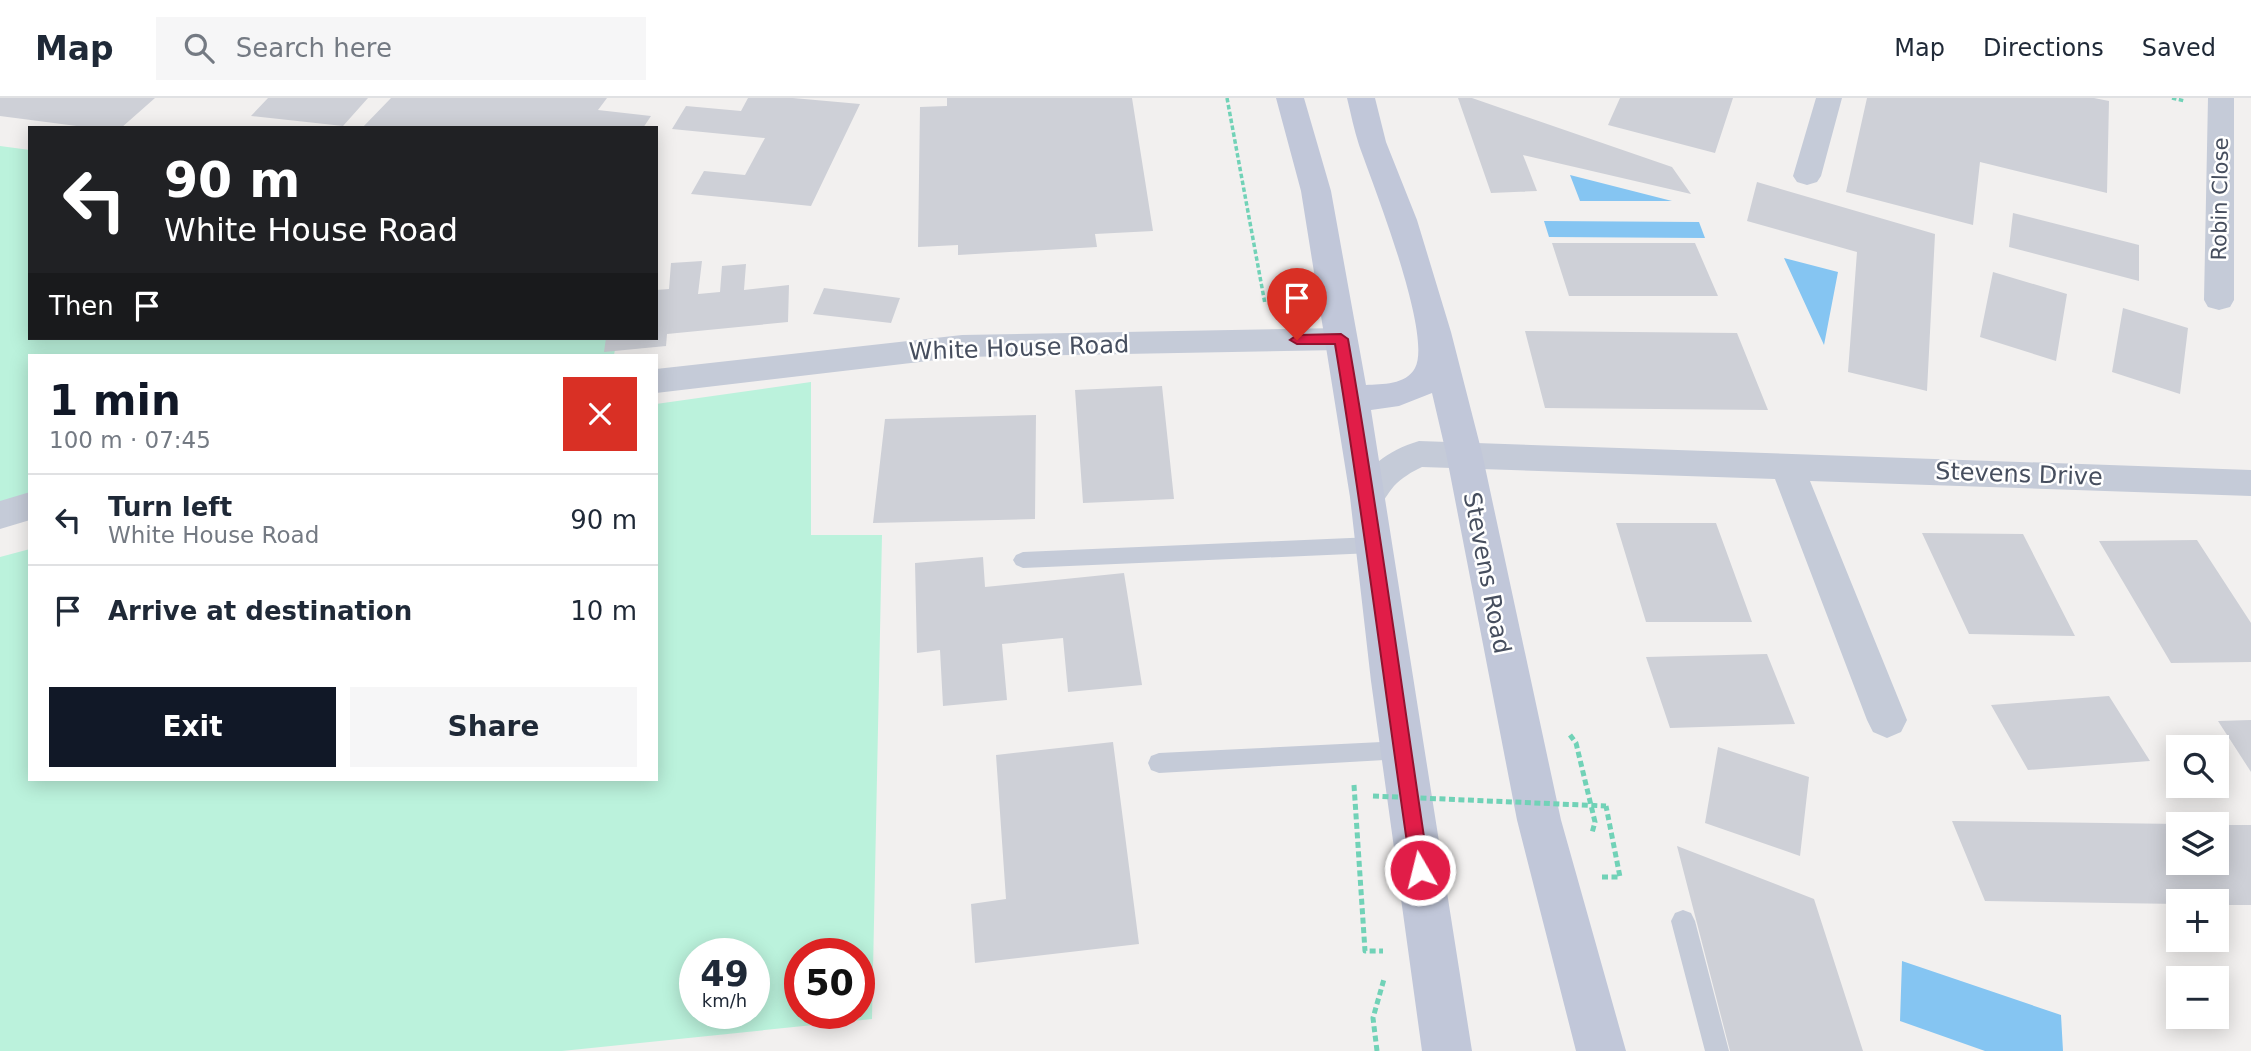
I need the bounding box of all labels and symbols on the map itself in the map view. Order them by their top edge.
street label: Robin Close [2207,137,2233,261]
pin [1267,268,1327,340]
street label: White House Road [908,330,1130,366]
street label: Stevens Drive [1935,457,2103,491]
street label: Stevens Road [1458,490,1516,656]
position arrow [1383,833,1457,907]
speed limit sign: 50 [784,938,875,1029]

